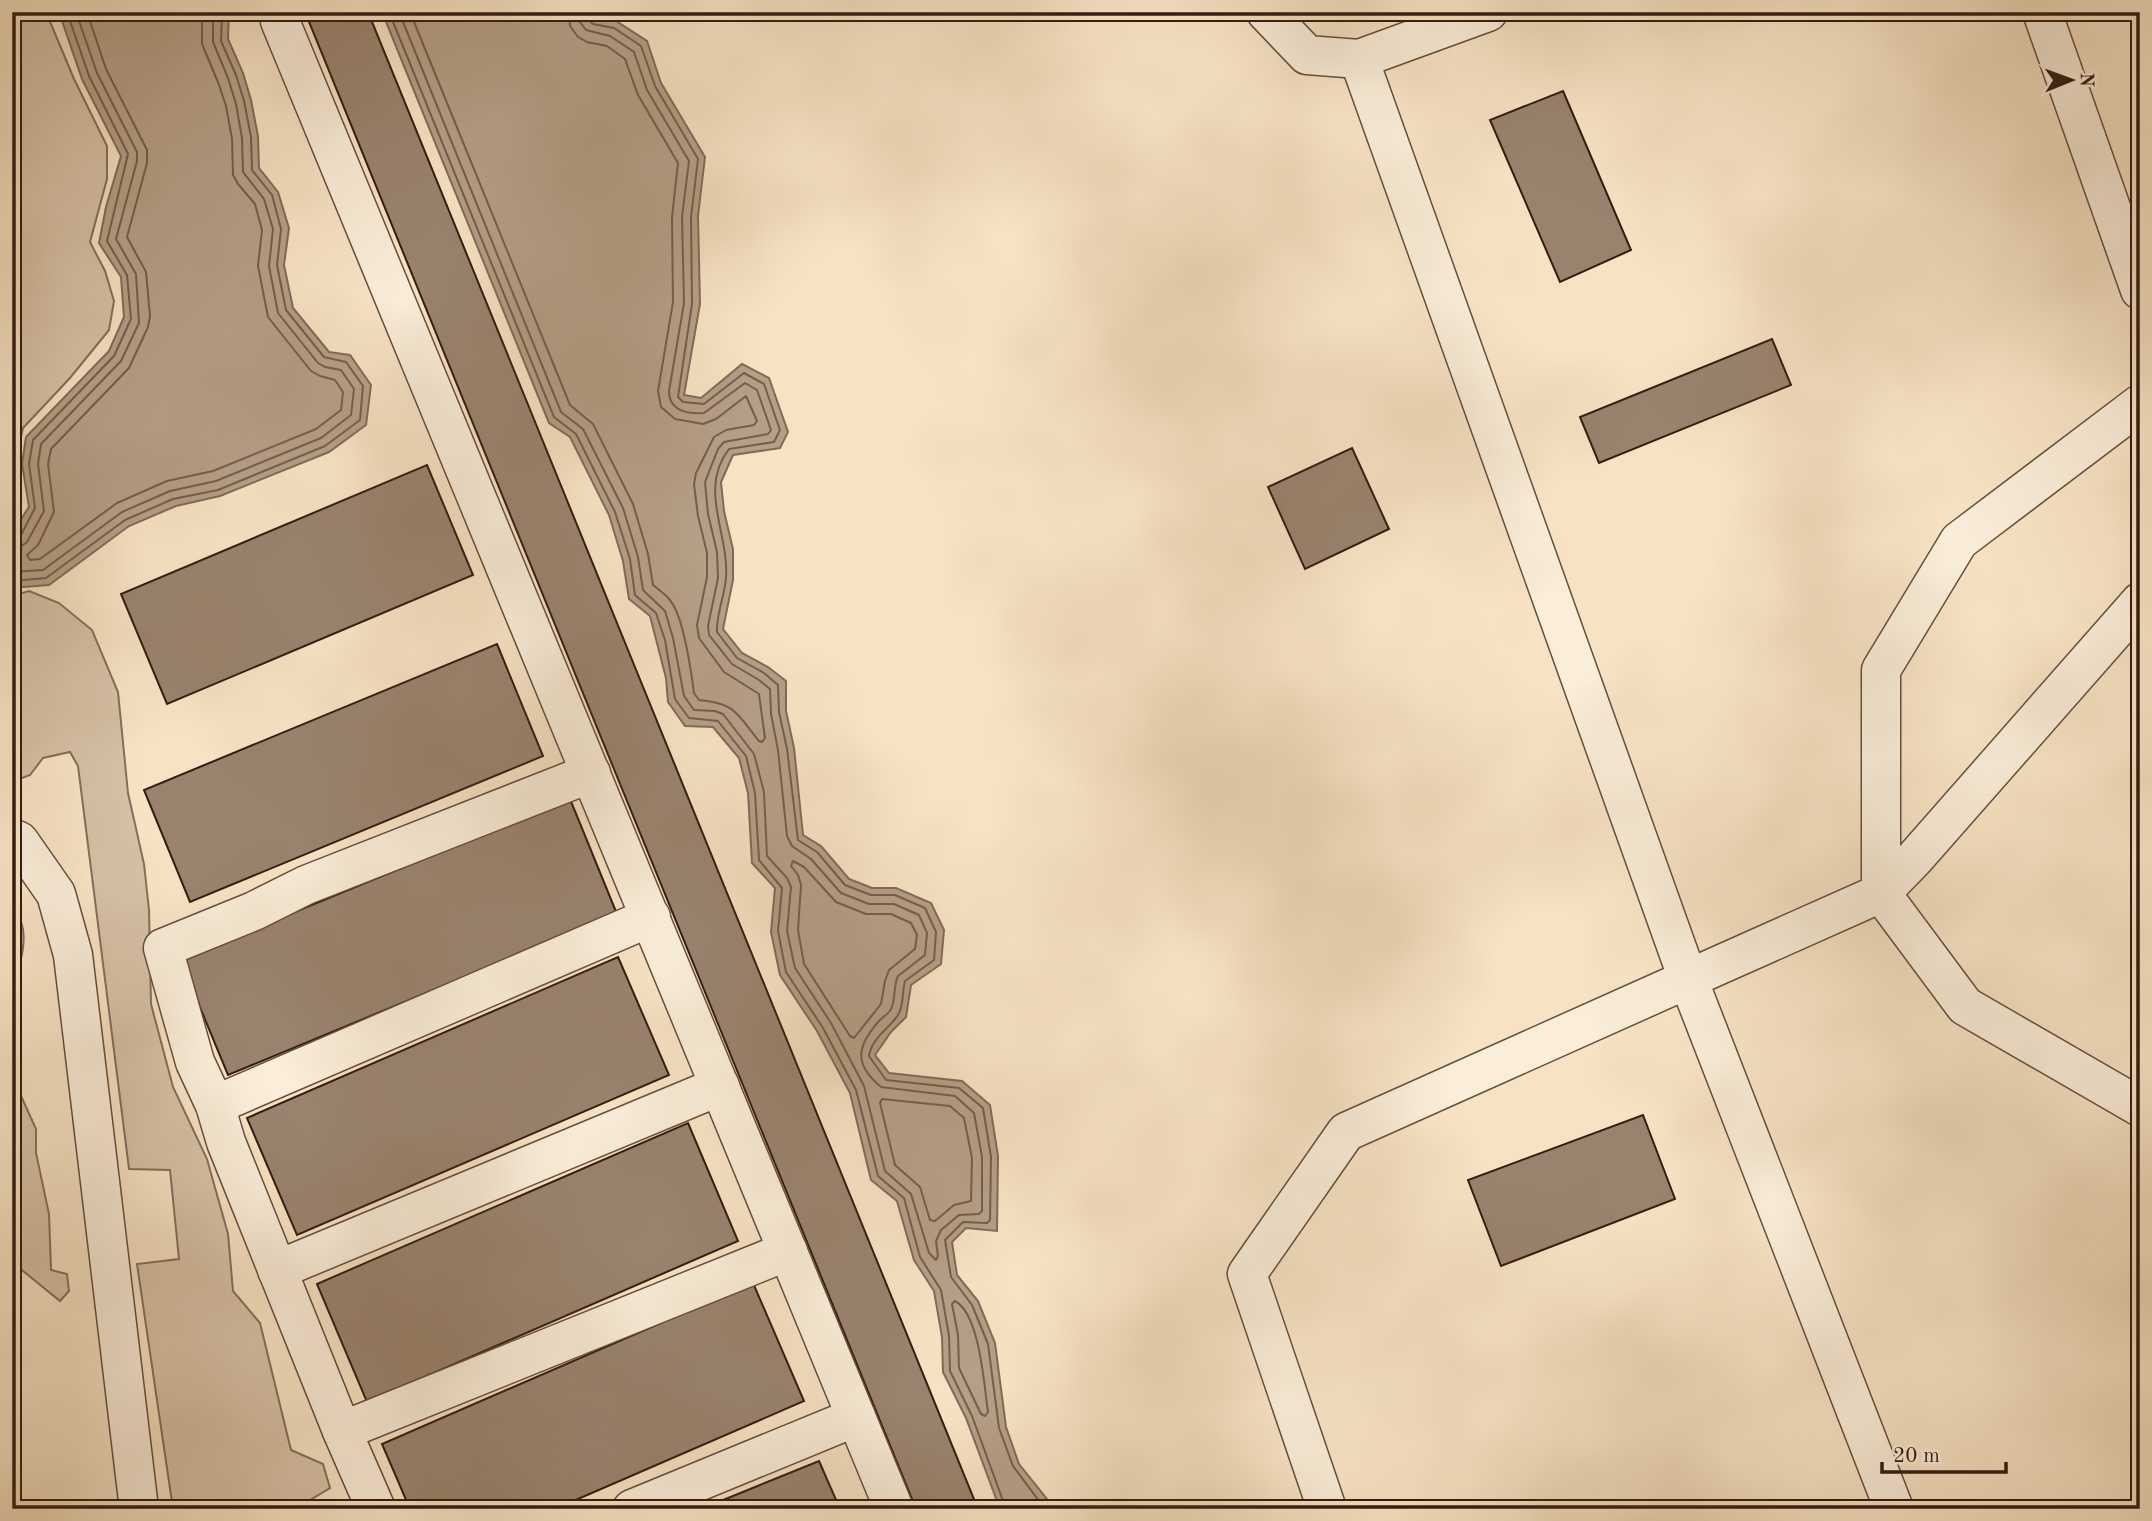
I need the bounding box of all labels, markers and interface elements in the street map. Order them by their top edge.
north arrow [2036,46,2106,116]
text: N [2076,72,2095,88]
scale bar [1882,1430,2007,1474]
text: 20 m [1893,1446,1940,1467]

